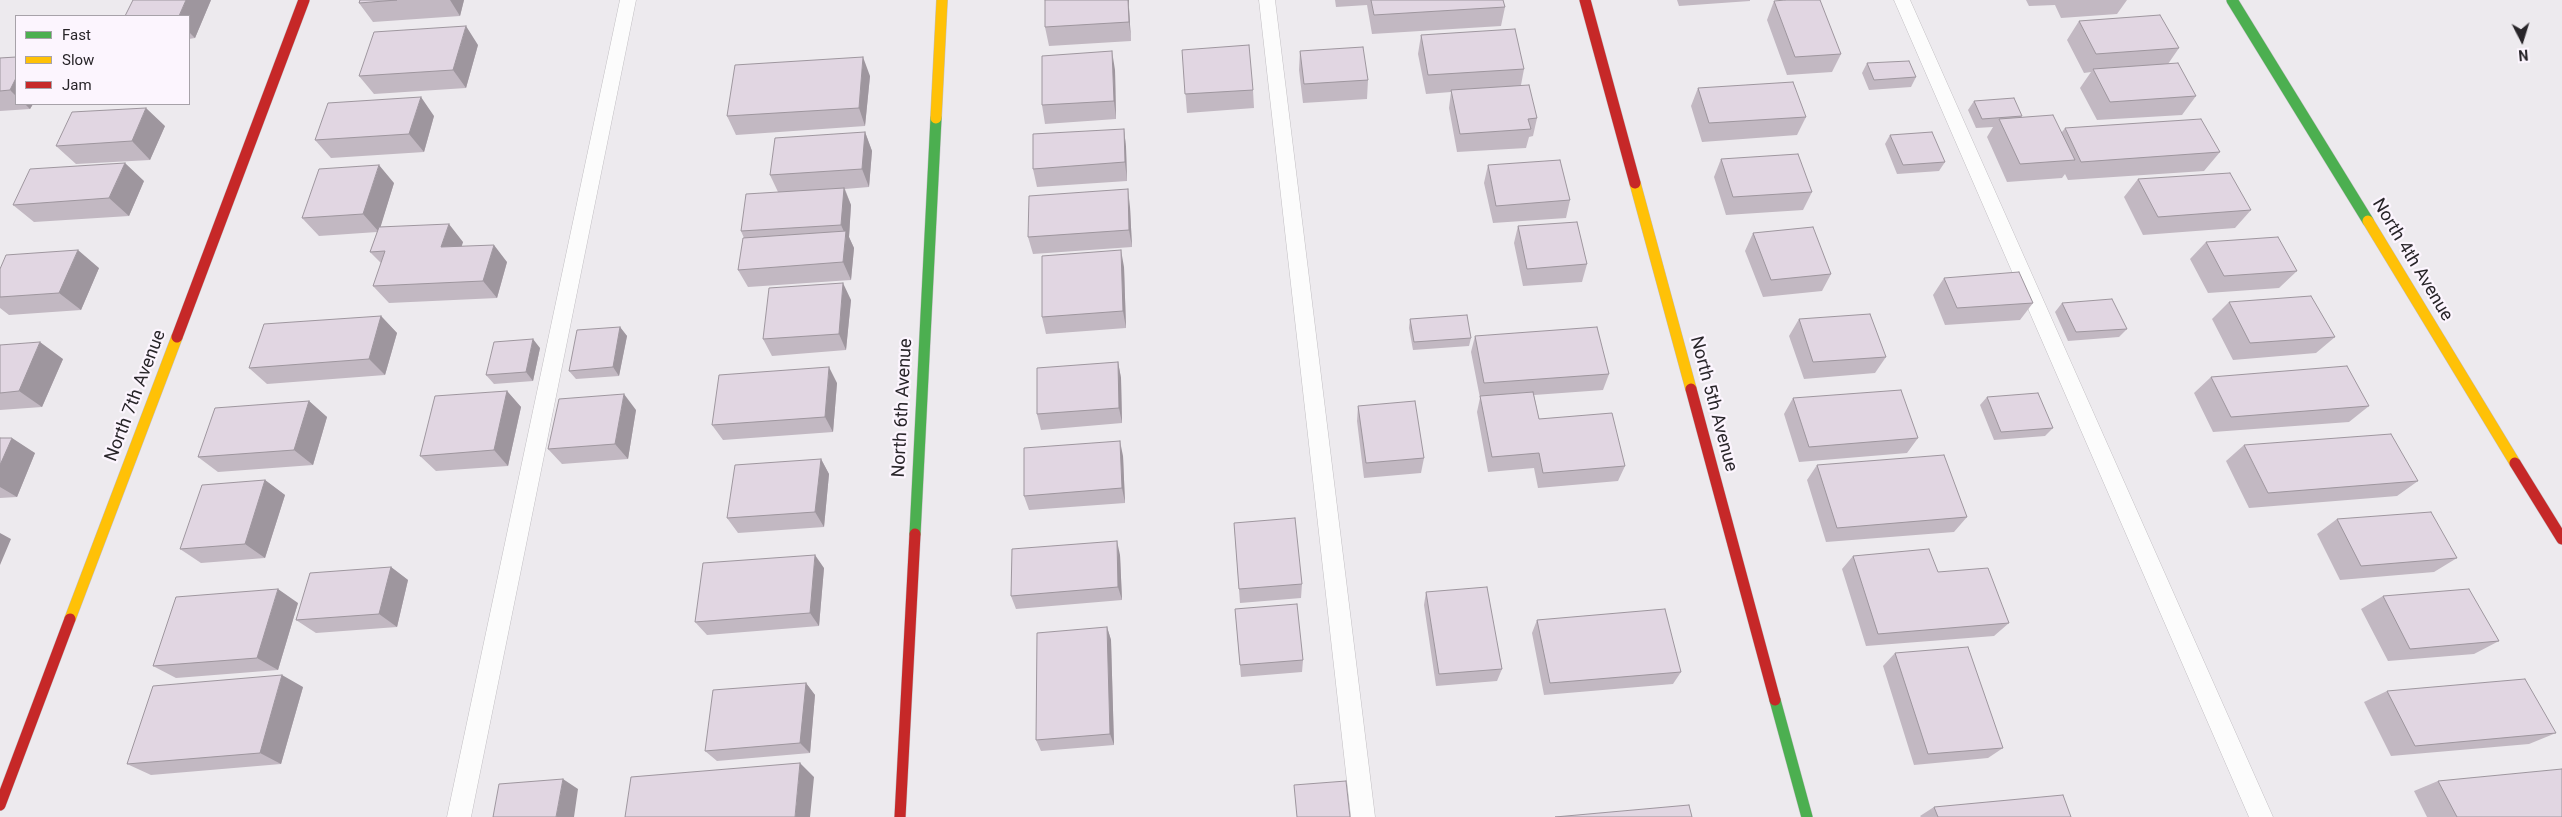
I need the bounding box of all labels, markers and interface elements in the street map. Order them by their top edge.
legend [15,15,190,105]
north arrow [2497,15,2547,65]
text: Fast [62,26,91,44]
text: N [2518,47,2529,63]
text: Slow [62,51,94,69]
text: Jam [62,76,92,94]
street label: North 4th Avenue [2367,195,2457,325]
street label: North 7th Avenue [101,327,171,465]
street label: North 5th Avenue [1685,334,1741,474]
street label: North 6th Avenue [889,338,917,478]

